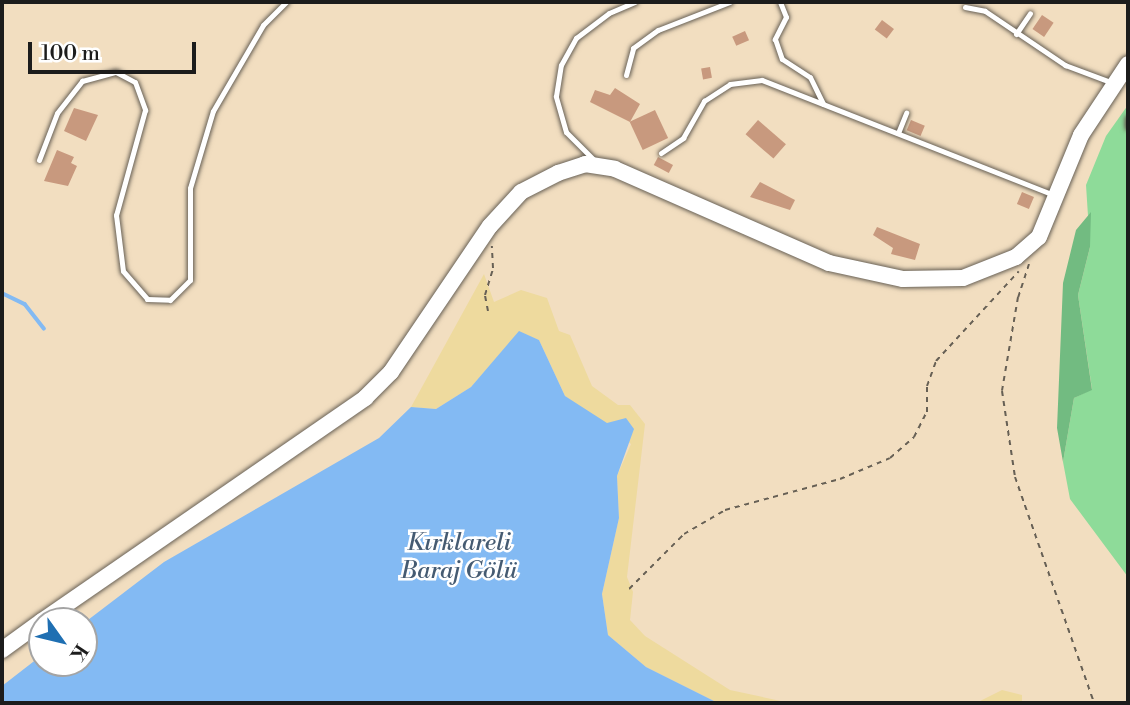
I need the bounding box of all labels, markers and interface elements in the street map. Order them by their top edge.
scale bar [32,28,200,72]
text: 100 m [41,41,100,67]
water label: Kırklareli Baraj Gölü [401,530,517,586]
north arrow [28,607,98,677]
text: K [64,640,93,666]

